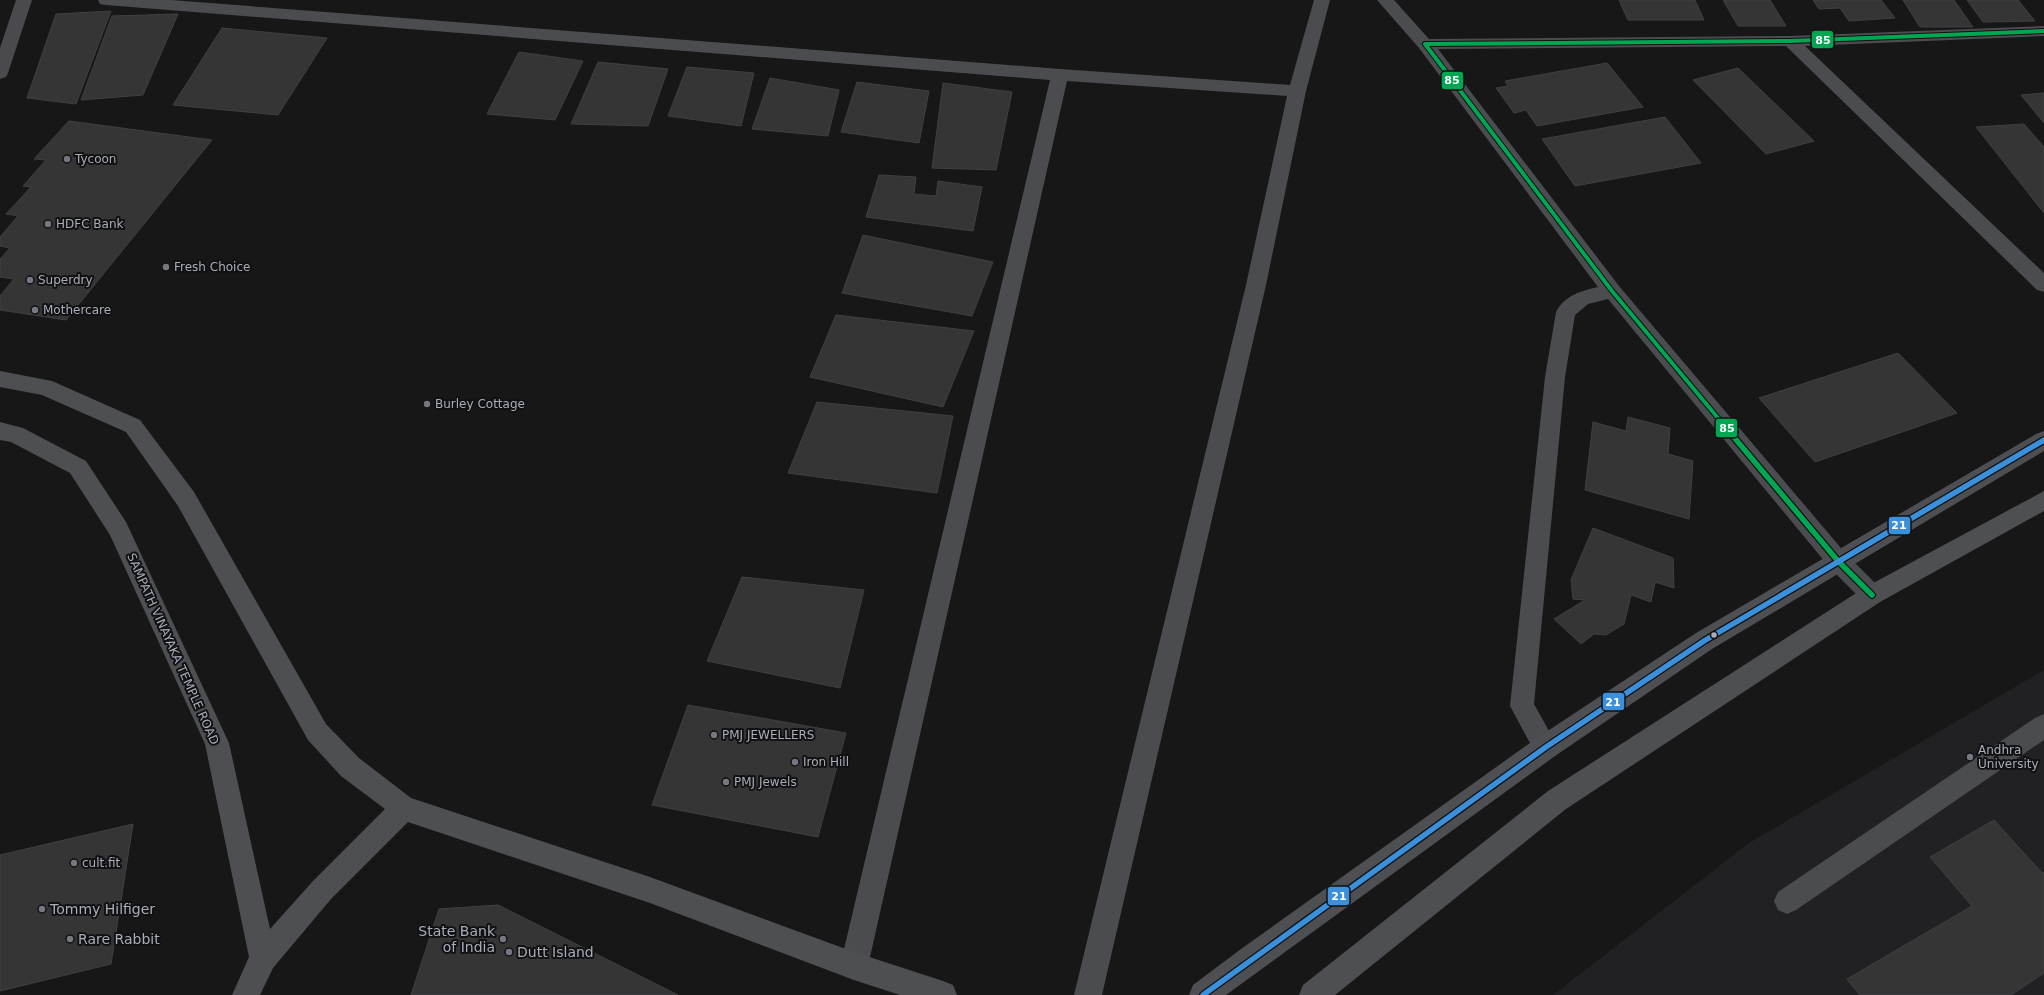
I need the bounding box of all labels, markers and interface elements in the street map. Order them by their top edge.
line badge: 85 [1811,30,1834,49]
text: 85 [1815,34,1831,47]
line badge: 85 [1441,71,1464,90]
text: 85 [1444,74,1460,87]
place label: Tycoon [74,152,116,166]
marker: Tycoon [62,154,72,164]
place label: HDFC Bank [56,217,124,231]
marker: HDFC Bank [43,219,53,229]
place label: Fresh Choice [174,260,250,274]
marker: Fresh Choice [161,262,171,272]
place label: Superdry [38,273,93,287]
marker: Superdry [25,275,35,285]
place label: Mothercare [43,303,111,317]
marker: Mothercare [30,305,40,315]
place label: Burley Cottage [435,397,525,411]
marker: Burley Cottage [422,399,432,409]
line badge: 85 [1715,418,1738,438]
text: 85 [1719,422,1735,435]
line badge: 21 [1888,516,1911,535]
text: 21 [1891,519,1907,532]
street label: SAMPATH VINAYAKA TEMPLE ROAD [124,551,222,747]
unlabelled marker [1709,630,1719,640]
line badge: 21 [1602,692,1625,711]
text: 21 [1605,696,1621,709]
place label: PMJ JEWELLERS [722,728,814,742]
marker: PMJ JEWELLERS [709,730,719,740]
place label: Andhra University [1978,743,2039,771]
marker: Andhra University [1965,752,1975,762]
place label: Iron Hill [803,755,849,769]
marker: Iron Hill [790,757,800,767]
place label: PMJ Jewels [734,775,797,789]
marker: PMJ Jewels [721,777,731,787]
place label: cult.fit [82,856,121,870]
marker: cult.fit [69,858,79,868]
line badge: 21 [1327,886,1350,906]
text: 21 [1331,890,1347,903]
place label: Tommy Hilfiger [49,901,155,917]
marker: Tommy Hilfiger [37,904,47,914]
place label: State Bank of India [418,923,496,955]
place label: Rare Rabbit [78,931,160,947]
marker: Rare Rabbit [65,934,75,944]
marker: State Bank of India [498,934,508,944]
place label: Dutt Island [517,944,594,960]
marker: Dutt Island [504,947,514,957]

